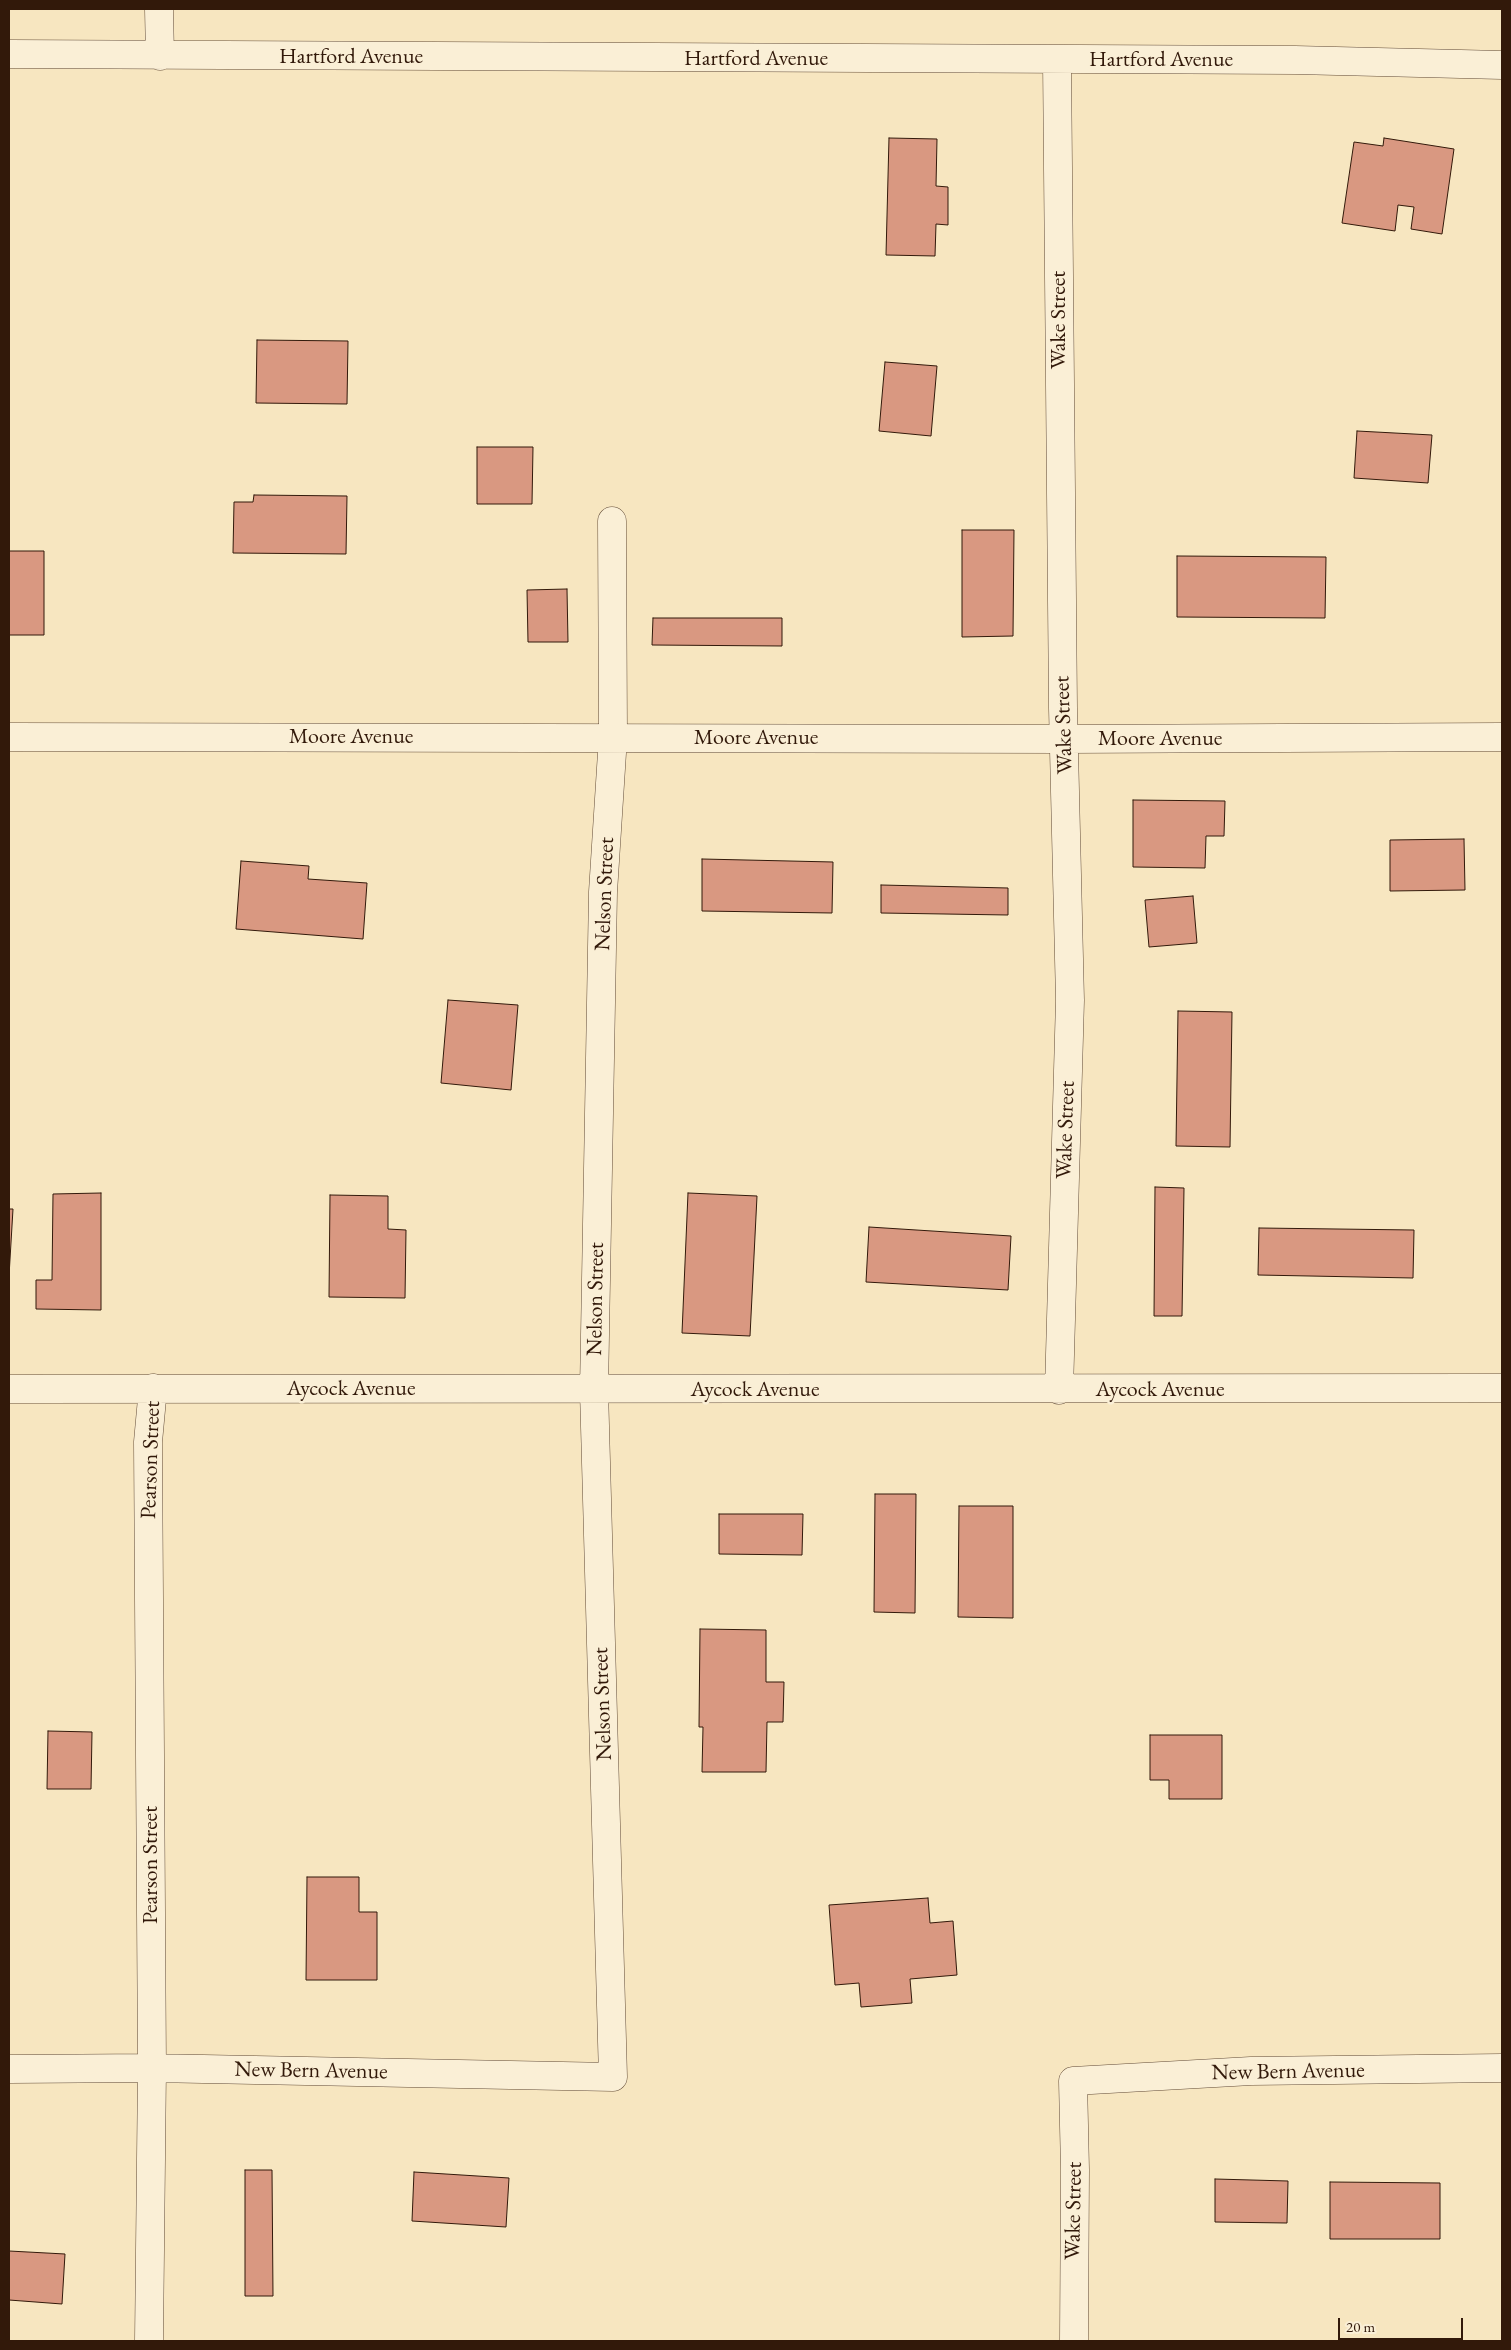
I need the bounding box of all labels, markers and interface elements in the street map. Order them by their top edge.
street label: Hartford Avenue [279,44,423,70]
street label: Hartford Avenue [684,46,828,72]
street label: Hartford Avenue [1089,47,1233,73]
street label: Wake Street [1046,271,1072,369]
street label: Wake Street [1049,675,1079,775]
street label: Moore Avenue [289,724,413,750]
street label: Moore Avenue [694,725,818,751]
street label: Moore Avenue [1098,726,1222,752]
street label: Nelson Street [590,837,620,951]
street label: Wake Street [1051,1080,1081,1180]
street label: Nelson Street [582,1242,610,1356]
street label: Aycock Avenue [287,1376,415,1402]
street label: Aycock Avenue [691,1377,819,1403]
street label: Aycock Avenue [1096,1377,1224,1403]
street label: Pearson Street [136,1401,166,1519]
street label: Nelson Street [588,1647,618,1761]
street label: Pearson Street [138,1806,164,1924]
street label: New Bern Avenue [234,2056,388,2086]
street label: New Bern Avenue [1211,2057,1365,2087]
street label: Wake Street [1060,2162,1088,2260]
scale bar [1341,2308,1466,2340]
text: 20 m [1346,2317,1375,2336]

